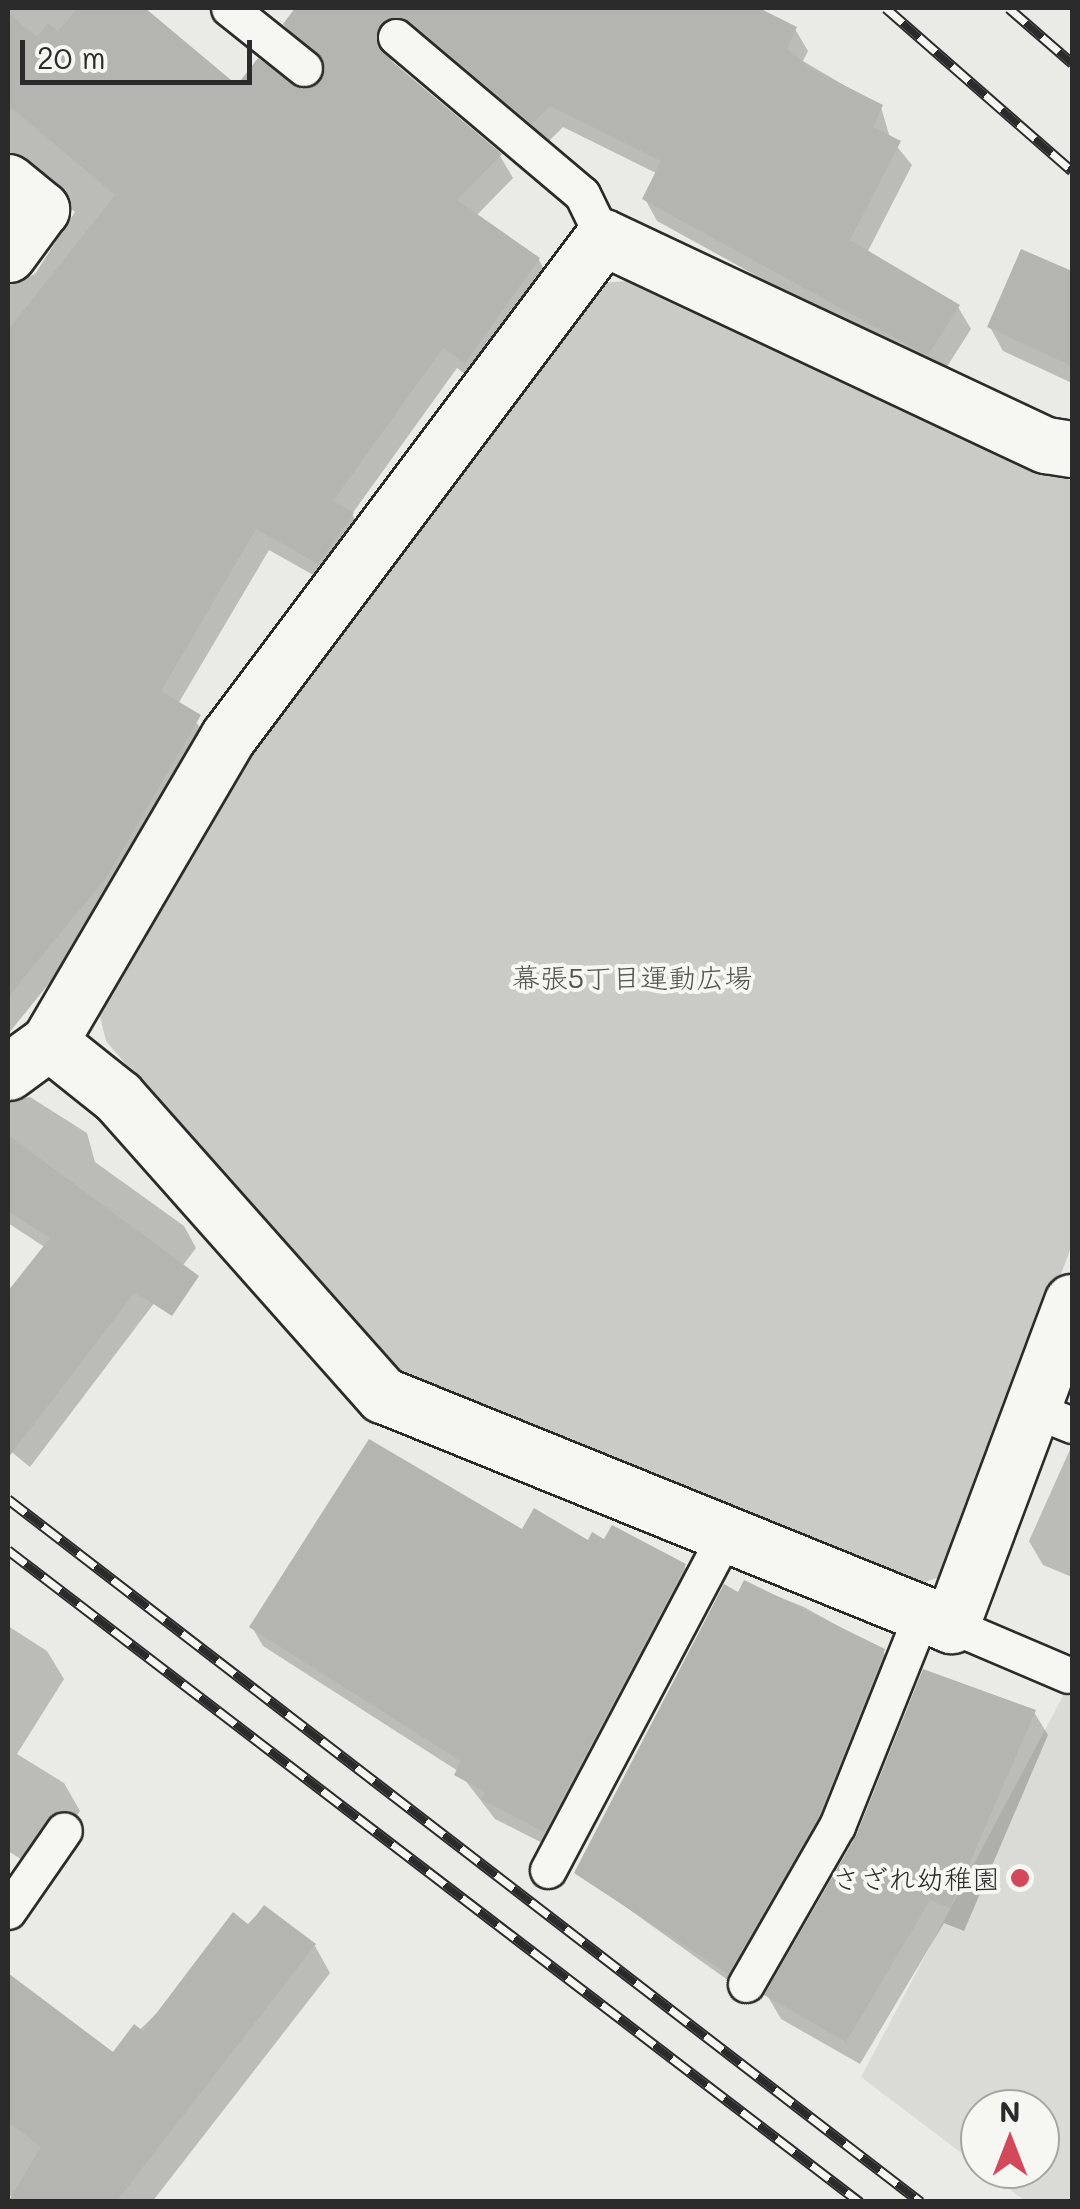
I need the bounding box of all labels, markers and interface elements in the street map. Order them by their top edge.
scale bar [25,20,258,82]
text: 20 m [37,37,106,77]
park label: 幕張5丁目運動広場 [512,960,752,994]
place label: さざれ幼稚園 [832,1861,1000,1895]
marker: さざれ幼稚園 [1009,1867,1031,1889]
north arrow [960,2089,1060,2189]
text: N [999,2093,1021,2129]

